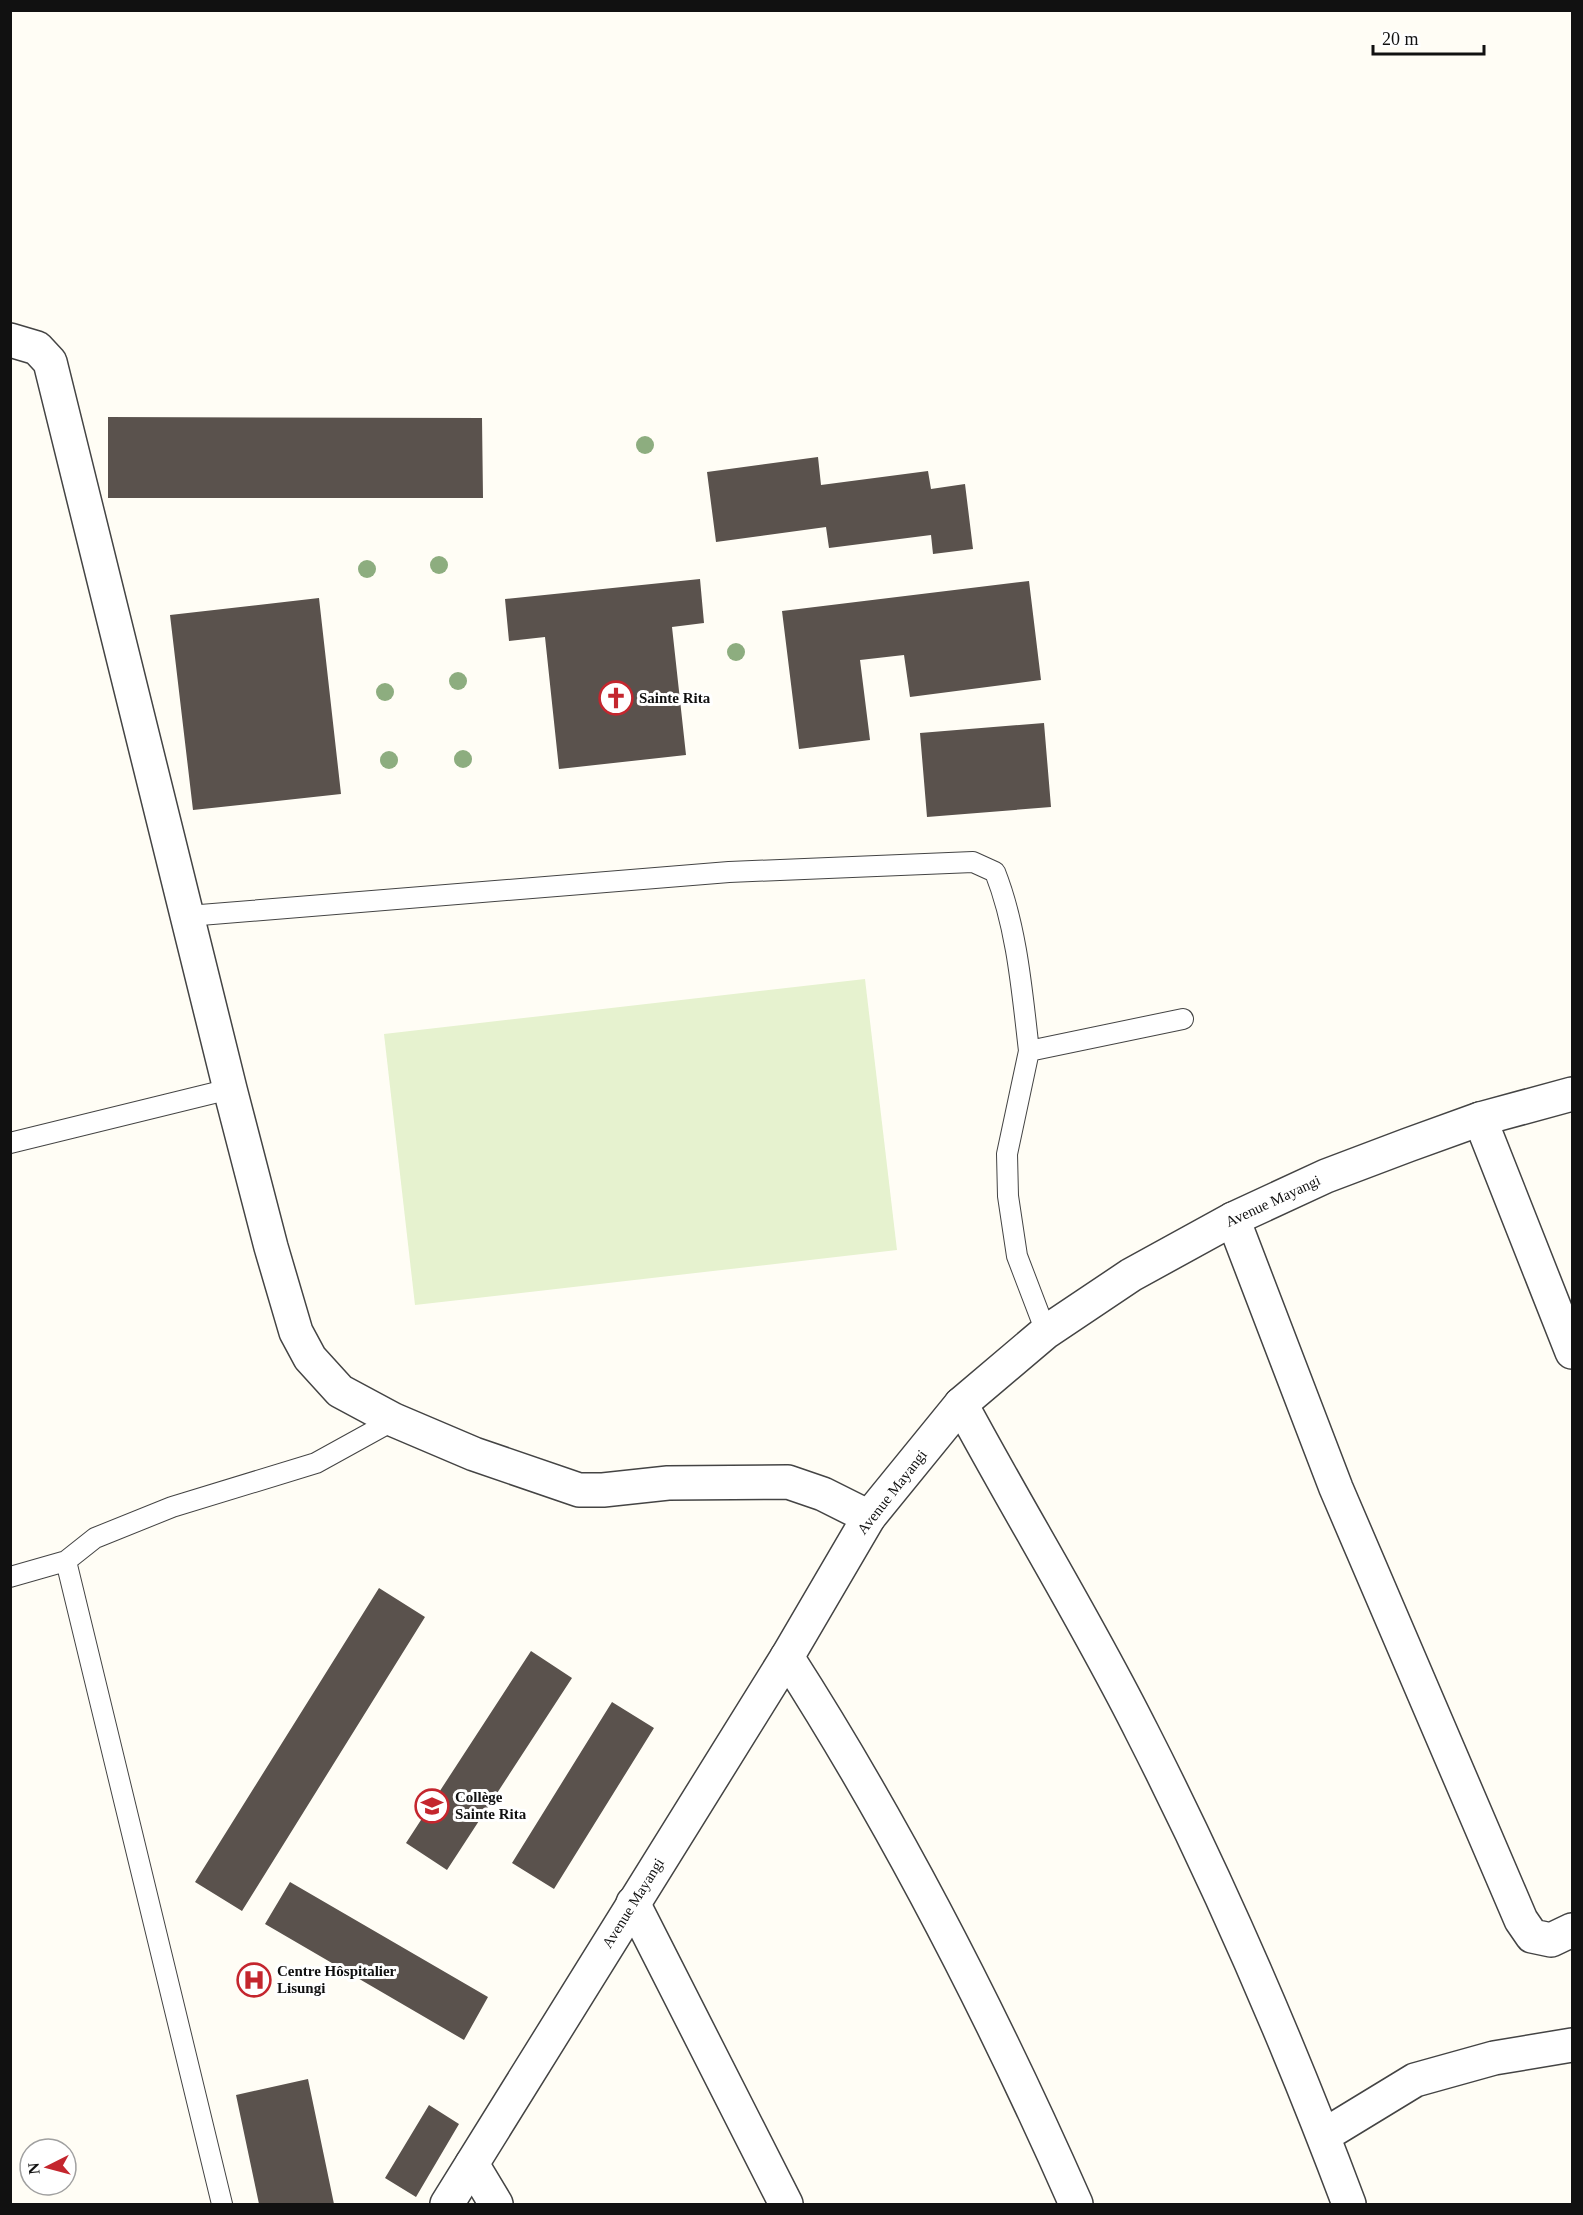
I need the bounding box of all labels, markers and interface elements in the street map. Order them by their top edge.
scale bar [1373,18,1484,56]
text: 20 m [1382,29,1419,49]
church icon: Sainte Rita [598,680,634,716]
place label: Sainte Rita [639,690,711,706]
street label: Avenue Mayangi [1223,1172,1323,1230]
street label: Avenue Mayangi [854,1447,930,1537]
school or university icon: Collège Sainte Rita [414,1788,450,1824]
place label: Collège Sainte Rita [455,1789,527,1822]
street label: Avenue Mayangi [599,1855,667,1951]
hospital icon: Centre Hôspitalier Lisungi [236,1962,272,1998]
place label: Centre Hôspitalier Lisungi [277,1963,397,1996]
north arrow [18,2137,78,2197]
text: N [24,2161,43,2175]

